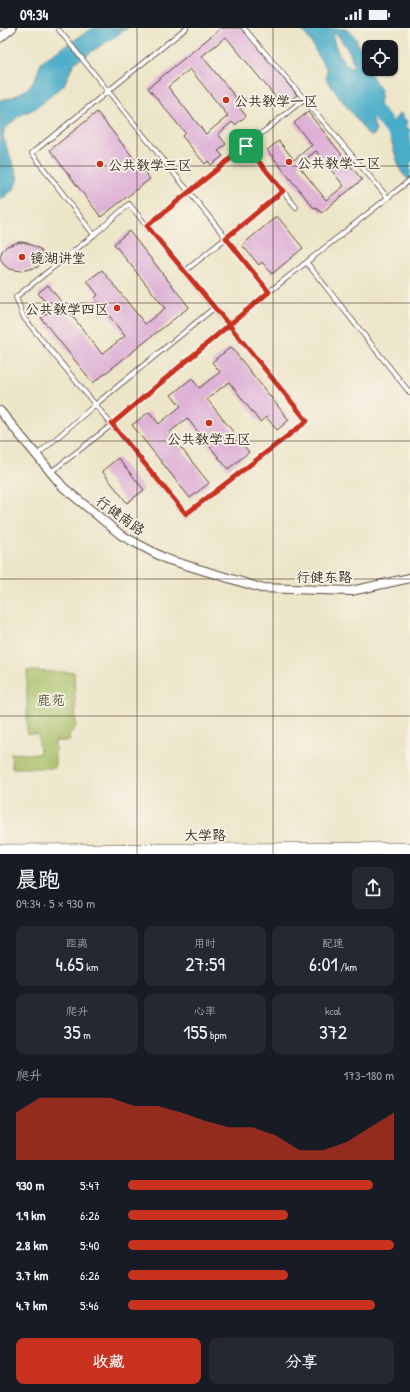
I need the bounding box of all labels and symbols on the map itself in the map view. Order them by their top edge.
place label: 公共教学一区 [234,91,318,110]
marker: 公共教学一区 [221,95,231,105]
pin [229,129,263,163]
place label: 公共教学二区 [297,153,381,172]
place label: 公共教学三区 [108,155,192,174]
marker: 公共教学二区 [284,157,294,167]
marker: 公共教学三区 [95,159,105,169]
place label: 镜湖讲堂 [30,248,86,267]
marker: 镜湖讲堂 [17,252,27,262]
place label: 公共教学四区 [25,299,109,318]
marker: 公共教学四区 [112,303,122,313]
marker: 公共教学五区 [204,418,214,428]
place label: 公共教学五区 [167,429,251,448]
street label: 行健南路 [93,491,149,539]
street label: 行健东路 [296,567,352,586]
park label: 鹿苑 [37,690,65,709]
street label: 大学路 [184,825,226,844]

